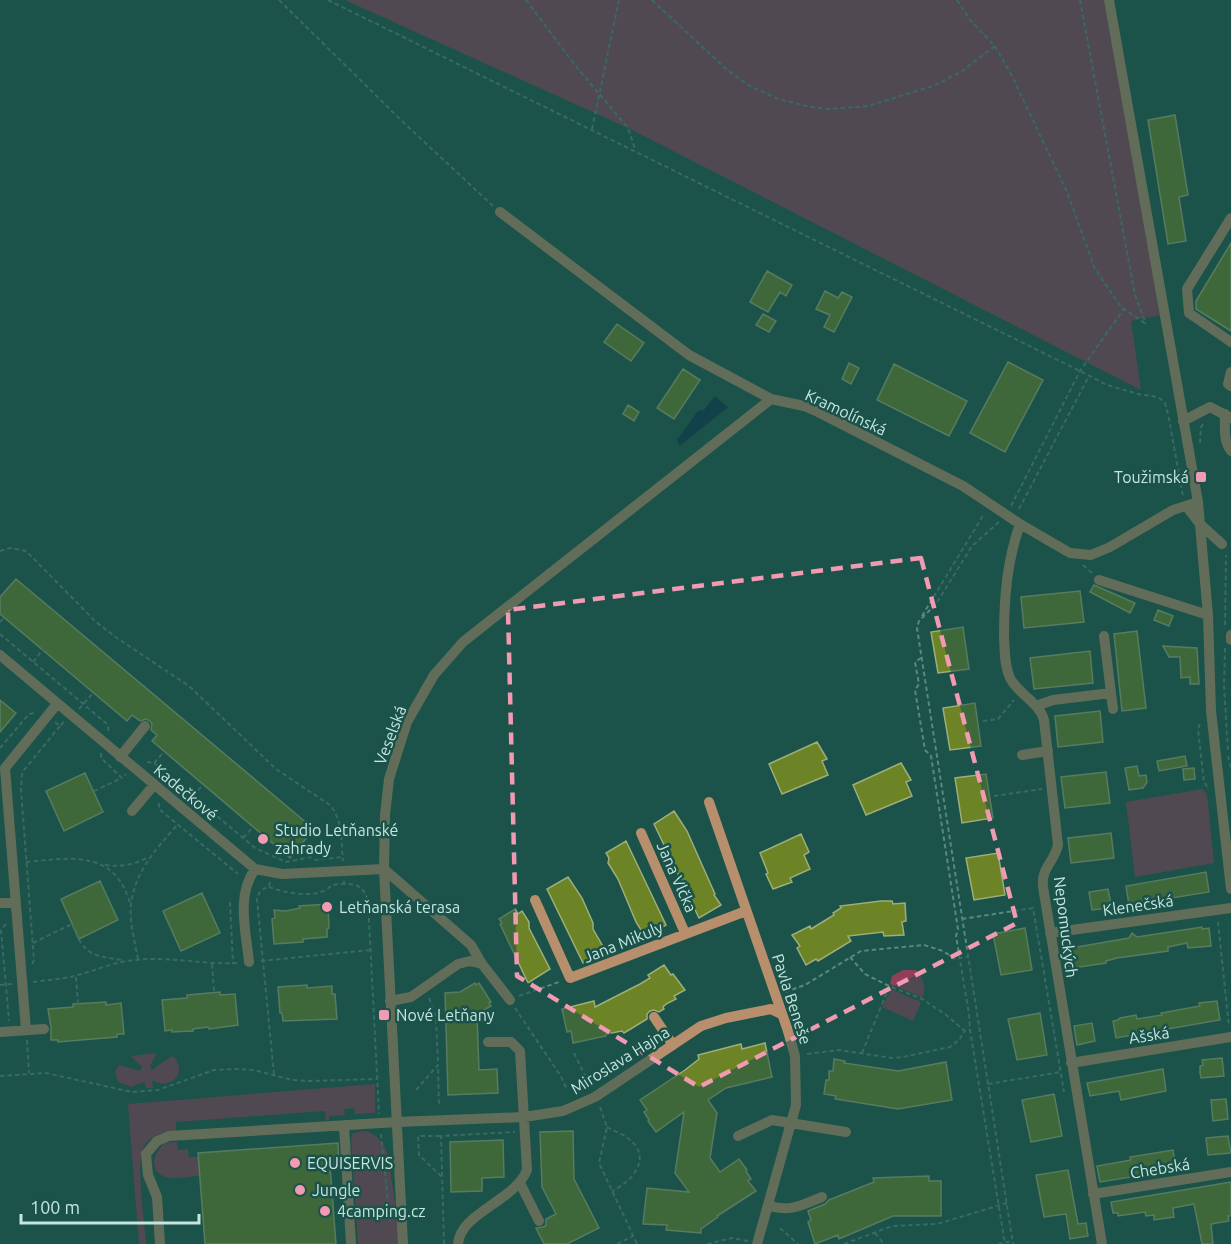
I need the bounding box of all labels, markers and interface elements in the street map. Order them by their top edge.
street label: Kramolínská [802,385,890,439]
place label: Toužimská [1114,468,1189,486]
marker: Toužimská [1194,470,1208,484]
street label: Veselská [371,703,409,767]
street label: Kadečkové [151,760,221,824]
place label: Studio Letňanské zahrady [275,821,398,857]
marker: Studio Letňanské zahrady [256,832,270,846]
street label: Jana Vlčka [653,839,701,915]
street label: Nepomuckých [1051,875,1081,979]
street label: Klenečská [1101,891,1175,919]
place label: Letňanská terasa [339,898,460,916]
marker: Letňanská terasa [320,900,334,914]
street label: Jana Mikuly [581,918,666,966]
street label: Pavla Beneše [769,951,815,1047]
place label: Nové Letňany [396,1006,495,1024]
marker: Nové Letňany [377,1008,391,1022]
street label: Miroslava Hajna [567,1022,673,1098]
street label: Ašská [1127,1023,1171,1047]
place label: EQUISERVIS [307,1154,393,1172]
street label: Chebská [1129,1154,1191,1182]
marker: EQUISERVIS [288,1156,302,1170]
place label: Jungle [312,1181,360,1199]
marker: Jungle [293,1183,307,1197]
scale bar [21,1187,200,1225]
text: 100 m [30,1197,80,1217]
place label: 4camping.cz [337,1202,426,1220]
marker: 4camping.cz [318,1204,332,1218]

